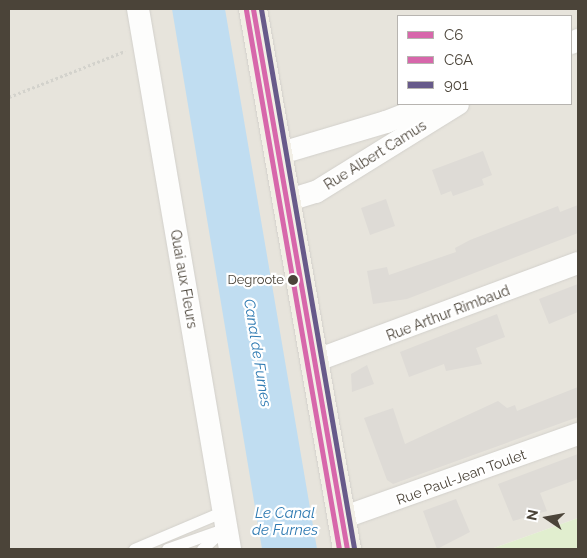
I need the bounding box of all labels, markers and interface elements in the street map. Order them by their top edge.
legend [397,15,572,105]
text: C6 [444,26,463,44]
text: C6A [444,51,473,69]
text: 901 [444,76,468,94]
street label: Rue Albert Camus [321,117,429,193]
street label: Quai aux Fleurs [167,228,201,330]
place label: Degroote [227,272,284,288]
marker: Degroote [288,275,298,285]
street label: Rue Arthur Rimbaud [384,282,512,344]
water label: Canal de Furnes [240,297,274,409]
street label: Rue Paul-Jean Toulet [394,446,528,508]
north arrow [522,493,572,543]
water label: Le Canal de Furnes [252,504,318,539]
text: N [523,508,541,522]

